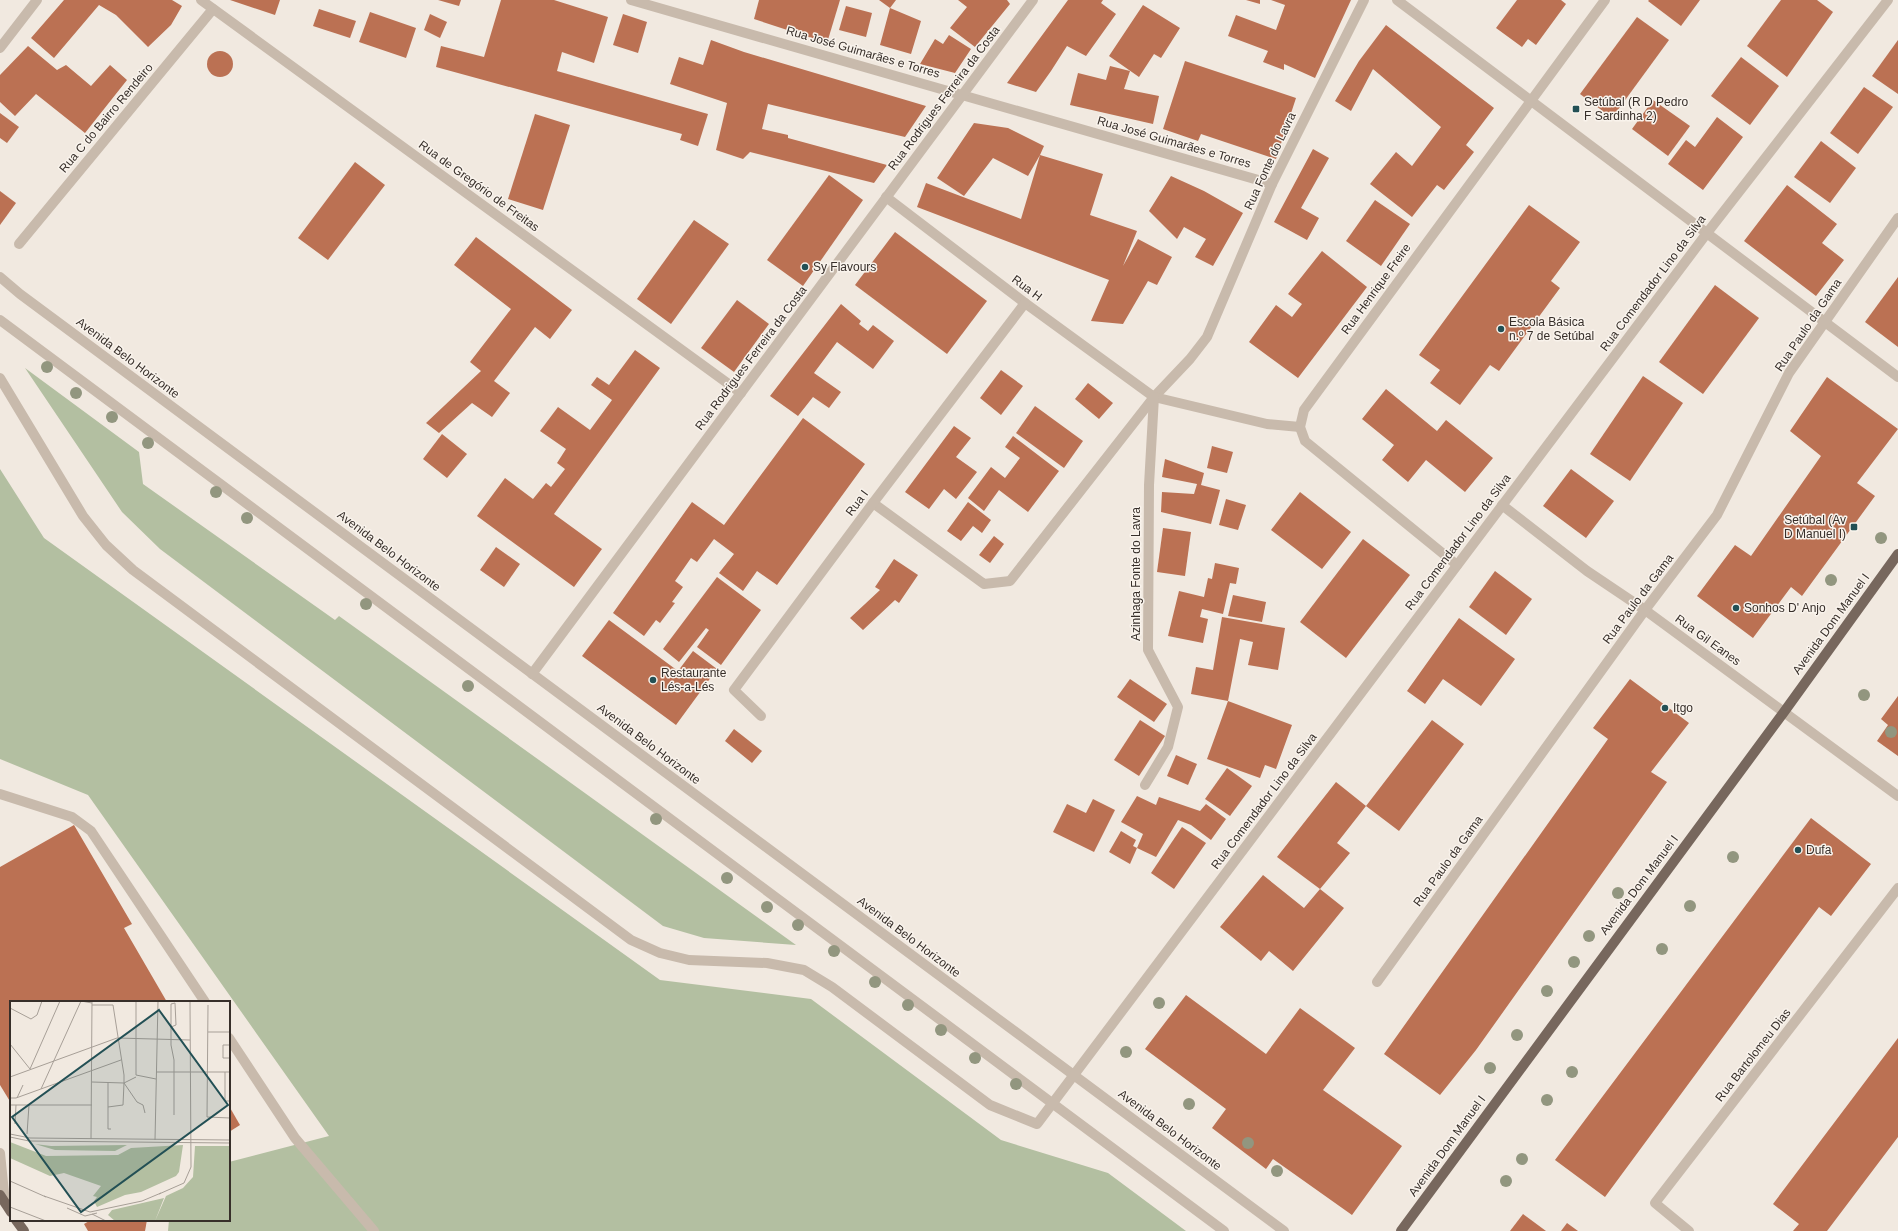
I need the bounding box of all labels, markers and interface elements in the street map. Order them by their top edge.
street label: Rua José Guimarães e Torres [785,23,941,81]
street label: Rua Rodrigues Ferreira da Costa [885,23,1003,173]
street label: Rua C do Bairro Rendeiro [56,60,156,175]
place label: Setúbal (R D Pedro F Sardinha 2) [1584,95,1688,123]
marker: Setúbal (R D Pedro F Sardinha 2) [1571,104,1581,114]
street label: Rua Fonte do Lavra [1241,110,1299,212]
street label: Rua José Guimarães e Torres [1096,113,1252,171]
street label: Rua de Gregório de Freitas [416,138,542,234]
street label: Rua Comendador Lino da Silva [1597,212,1709,354]
street label: Rua Henrique Freire [1338,241,1414,337]
place label: Sy Flavours [813,260,876,274]
marker: Sy Flavours [800,262,810,272]
street label: Rua H [1009,272,1045,304]
street label: Rua Paulo da Gama [1772,276,1844,374]
street label: Rua Rodrigues Ferreira da Costa [692,283,810,433]
street label: Avenida Belo Horizonte [74,315,182,401]
place label: Escola Básica n.º 7 de Setúbal [1509,315,1594,343]
marker: Escola Básica n.º 7 de Setúbal [1496,324,1506,334]
street label: Rua Comendador Lino da Silva [1402,471,1514,613]
street label: Rua I [843,487,871,519]
street label: Azinhaga Fonte do Lavra [1129,507,1143,641]
street label: Avenida Belo Horizonte [335,508,443,594]
place label: Setúbal (Av D Manuel I) [1784,513,1846,541]
marker: Setúbal (Av D Manuel I) [1849,522,1859,532]
street label: Rua Paulo da Gama [1600,551,1677,647]
street label: Avenida Dom Manuel I [1790,571,1872,677]
place label: Sonhos D' Anjo [1744,601,1826,615]
marker: Sonhos D' Anjo [1731,603,1741,613]
street label: Rua Gil Eanes [1673,612,1743,668]
place label: Restaurante Lés-a-Lés [661,666,727,694]
marker: Restaurante Lés-a-Lés [648,675,658,685]
street label: Avenida Belo Horizonte [595,701,703,787]
place label: Itgo [1673,701,1693,715]
marker: Itgo [1660,703,1670,713]
street label: Rua Comendador Lino da Silva [1208,730,1320,872]
street label: Rua Paulo da Gama [1410,813,1486,909]
street label: Avenida Dom Manuel I [1597,832,1681,938]
place label: Dufa [1806,843,1832,857]
marker: Dufa [1793,845,1803,855]
street label: Avenida Belo Horizonte [855,894,963,980]
inset map [10,1001,230,1221]
street label: Rua Bartolomeu Dias [1712,1006,1794,1104]
street label: Avenida Belo Horizonte [1116,1087,1224,1173]
street label: Avenida Dom Manuel I [1406,1093,1488,1199]

